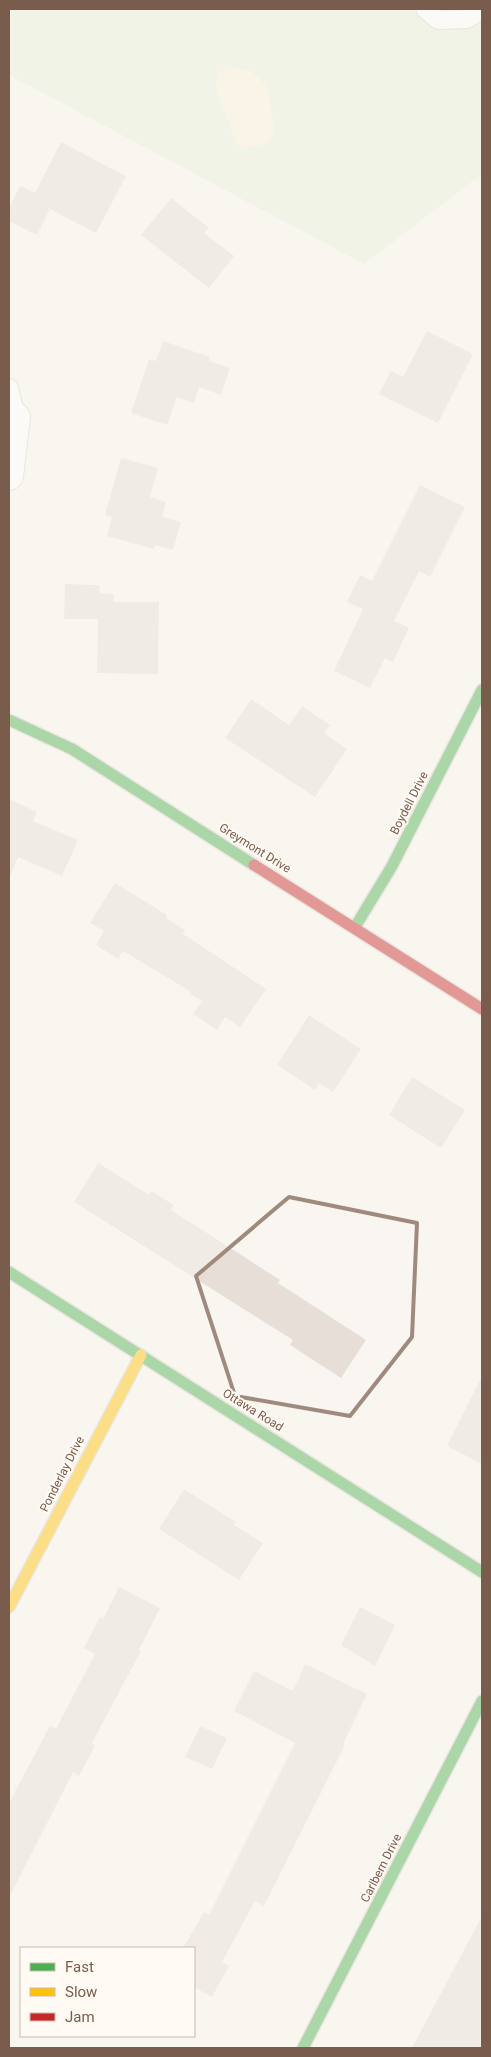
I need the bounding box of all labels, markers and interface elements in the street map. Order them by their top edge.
street label: Boydell Drive [387,769,431,837]
street label: Greymont Drive [217,820,293,876]
street label: Ottawa Road [220,1386,286,1434]
street label: Ponderlay Drive [37,1434,87,1514]
street label: Carlbern Drive [358,1831,404,1905]
legend [20,1947,195,2037]
text: Fast [65,1958,94,1976]
text: Slow [65,1983,97,2001]
text: Jam [65,2008,95,2026]

